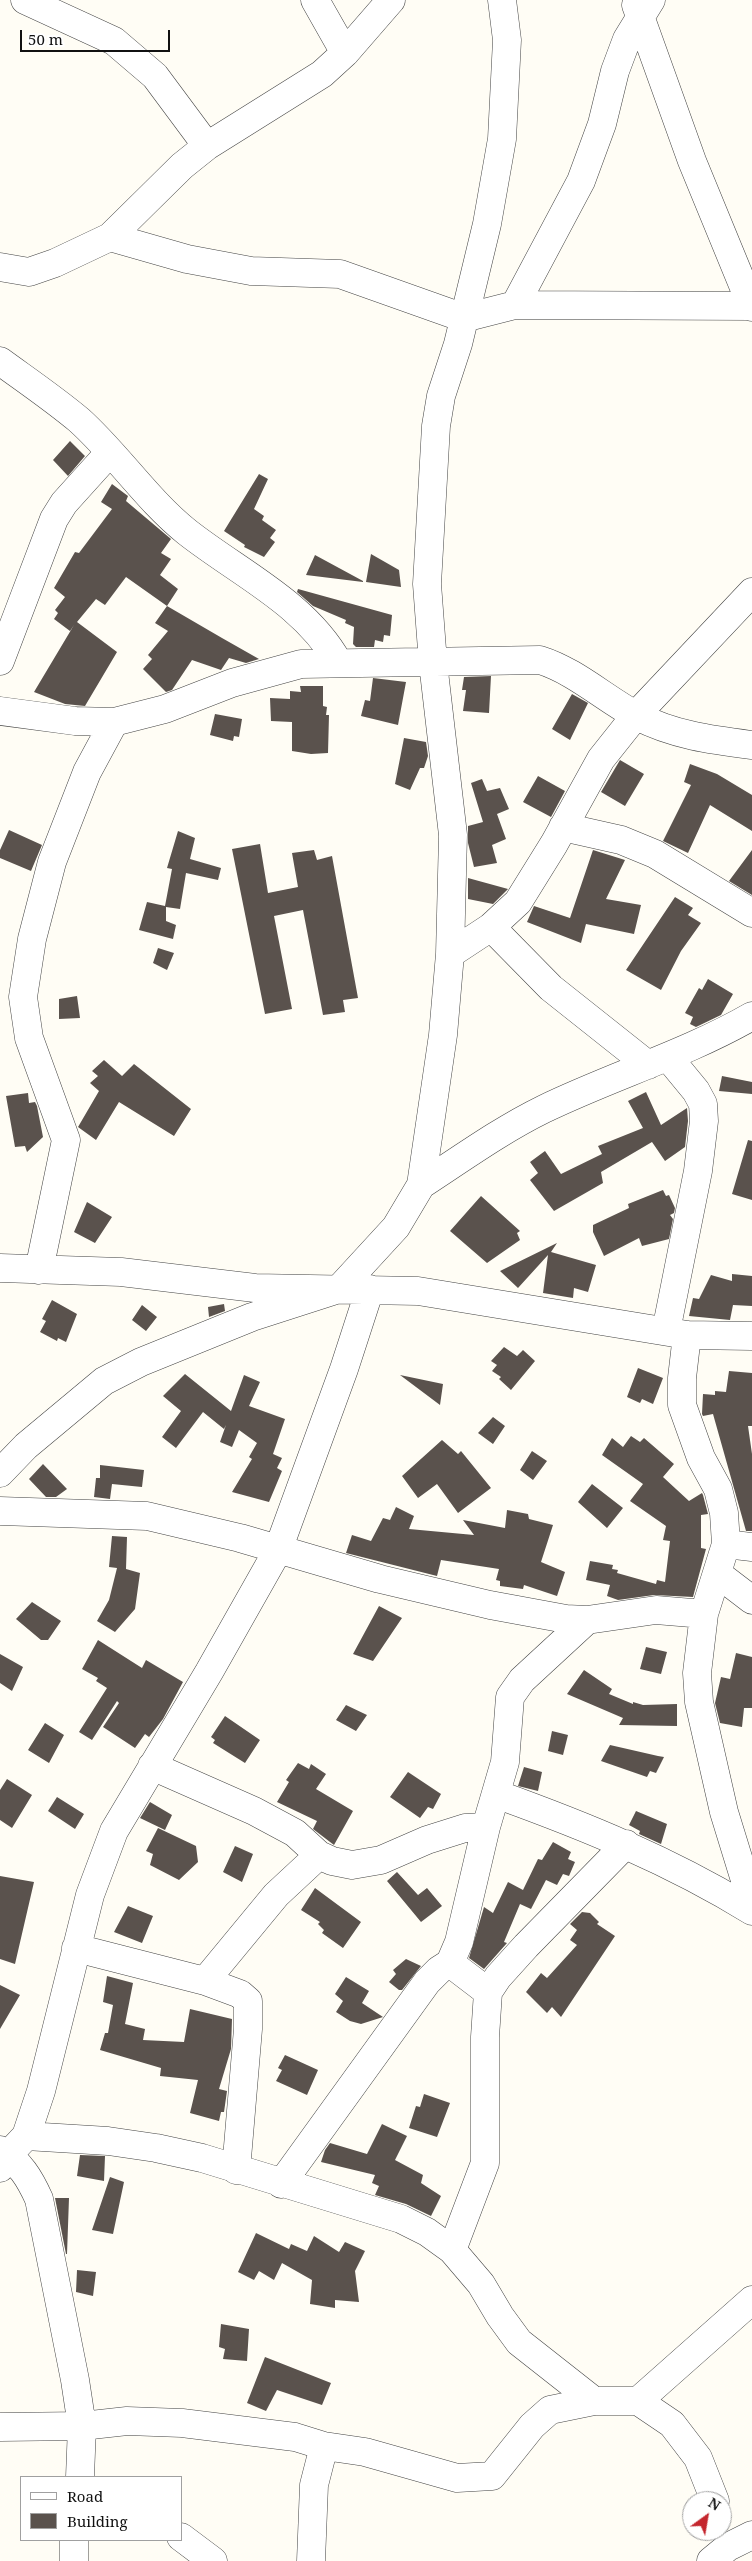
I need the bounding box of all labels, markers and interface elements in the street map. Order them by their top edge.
scale bar [22,20,172,52]
text: 50 m [28,29,63,49]
legend [20,2476,182,2541]
text: Road [67,2486,103,2506]
north arrow [682,2491,732,2541]
text: N [705,2493,724,2515]
text: Building [67,2511,128,2531]

